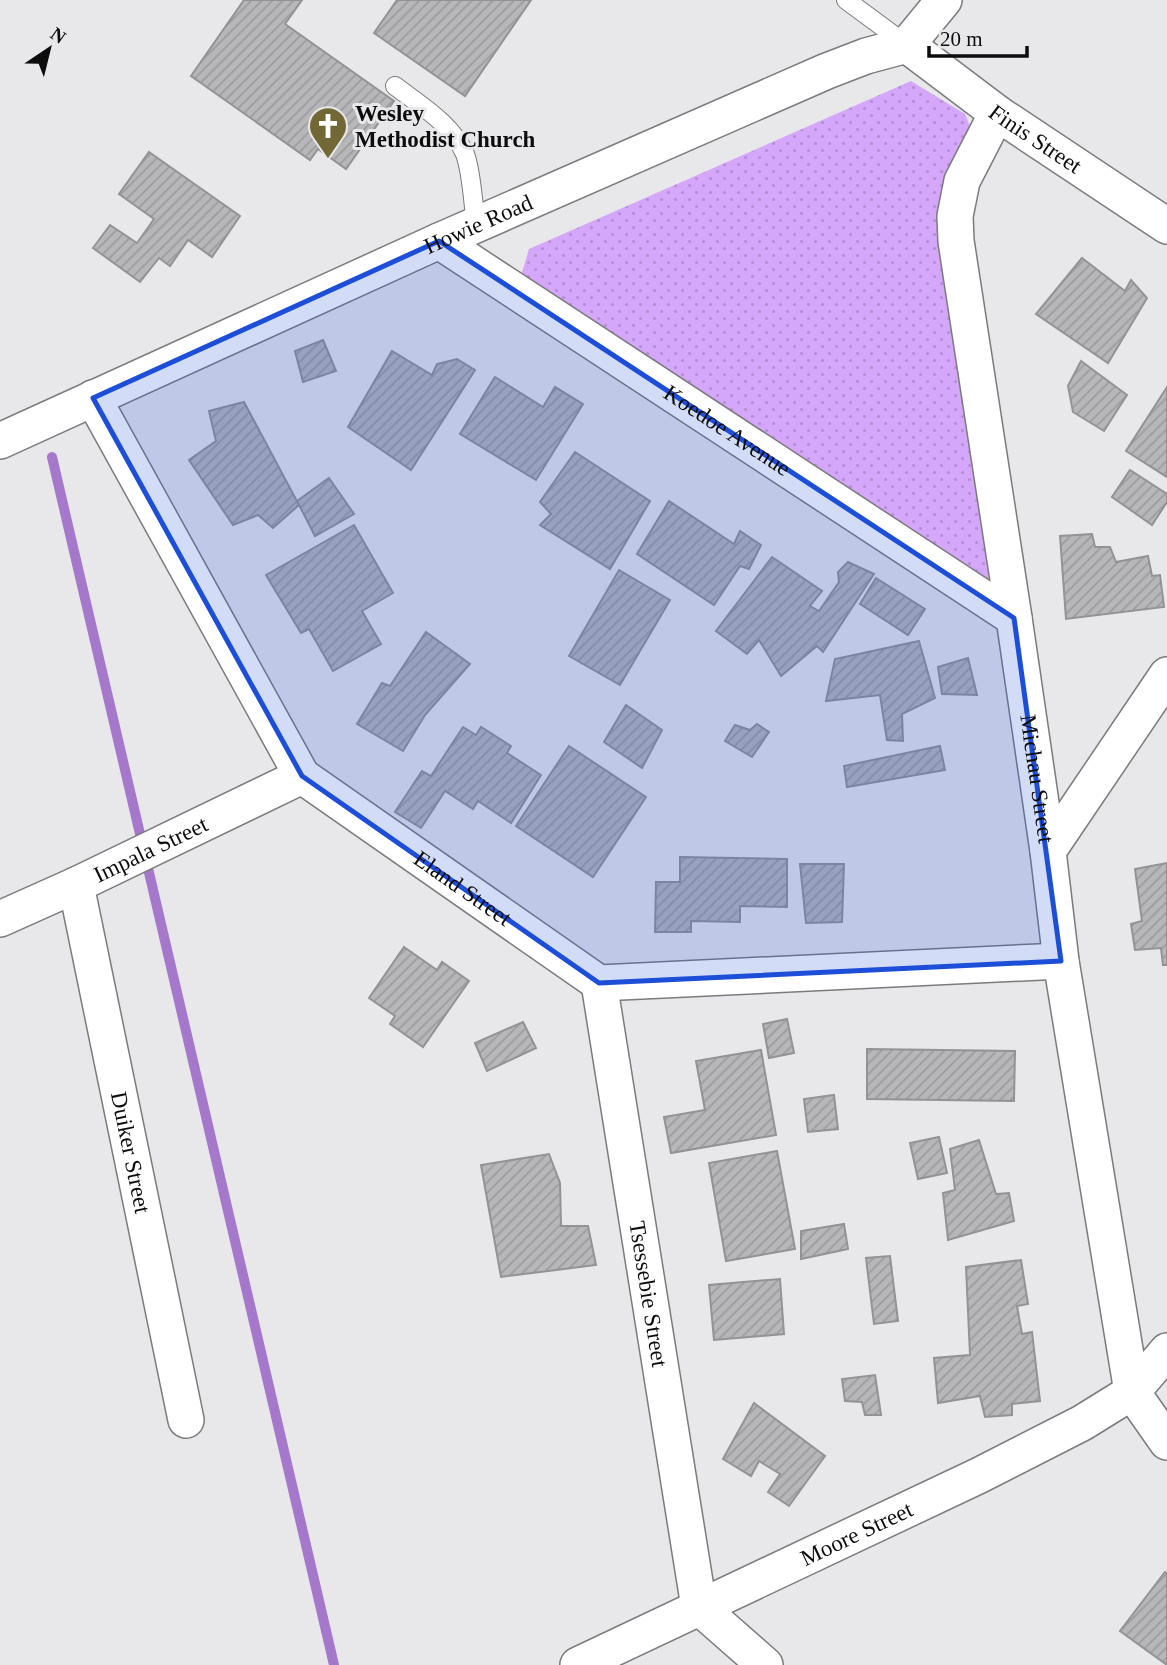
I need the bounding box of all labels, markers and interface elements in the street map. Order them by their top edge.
north arrow [14,14,84,84]
scale bar [929,14,1027,58]
text: N [47,23,70,48]
text: 20 m [940,27,983,51]
street label: Finis Street [984,99,1087,179]
place label: Wesley Methodist Church [355,101,536,152]
church icon: Wesley Methodist Church [307,105,349,160]
street label: Howie Road [420,189,536,259]
street label: Koedoe Avenue [660,380,795,481]
street label: Michau Street [1016,713,1059,845]
street label: Impala Street [90,811,212,887]
street label: Eland Street [409,846,517,931]
street label: Duiker Street [106,1089,156,1216]
street label: Tsessebie Street [625,1219,673,1369]
street label: Moore Street [797,1496,917,1571]

